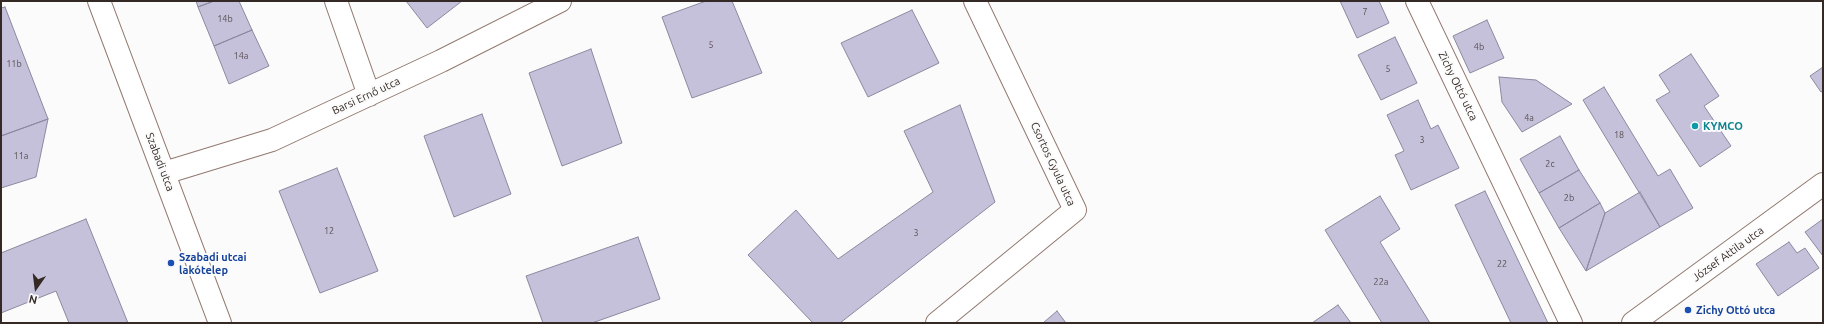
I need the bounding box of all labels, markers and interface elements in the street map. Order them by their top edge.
house number: 7 [1362,7,1368,17]
house number: 14b [217,14,233,24]
house number: 5 [708,40,714,50]
house number: 4b [1474,42,1484,52]
street label: Zichy Ottó utca [1436,49,1480,123]
house number: 14a [234,51,248,61]
house number: 11b [6,59,22,69]
house number: 5 [1385,64,1391,74]
street label: Barsi Ernő utca [330,74,402,118]
house number: 4a [1524,113,1534,123]
place label: KYMCO [1703,119,1743,133]
street label: Csortos Gyula utca [1028,120,1078,208]
marker: KYMCO [1690,121,1700,131]
house number: 18 [1614,130,1624,140]
street label: Szabadi utca [143,131,177,193]
house number: 3 [1419,135,1425,145]
house number: 11a [14,151,28,161]
house number: 2c [1545,159,1555,169]
house number: 2b [1564,193,1574,203]
street label: József Attila utca [1690,224,1766,284]
house number: 12 [324,226,334,236]
house number: 3 [913,228,919,238]
place label: Szabadi utcai lakótelep [179,250,247,276]
marker: Szabadi utcai lakótelep [166,258,176,268]
house number: 22 [1497,259,1507,269]
north arrow [16,268,56,308]
house number: 22a [1374,277,1388,287]
text: N [28,293,39,306]
place label: Zichy Ottó utca [1696,303,1775,317]
marker: Zichy Ottó utca [1683,305,1693,315]

